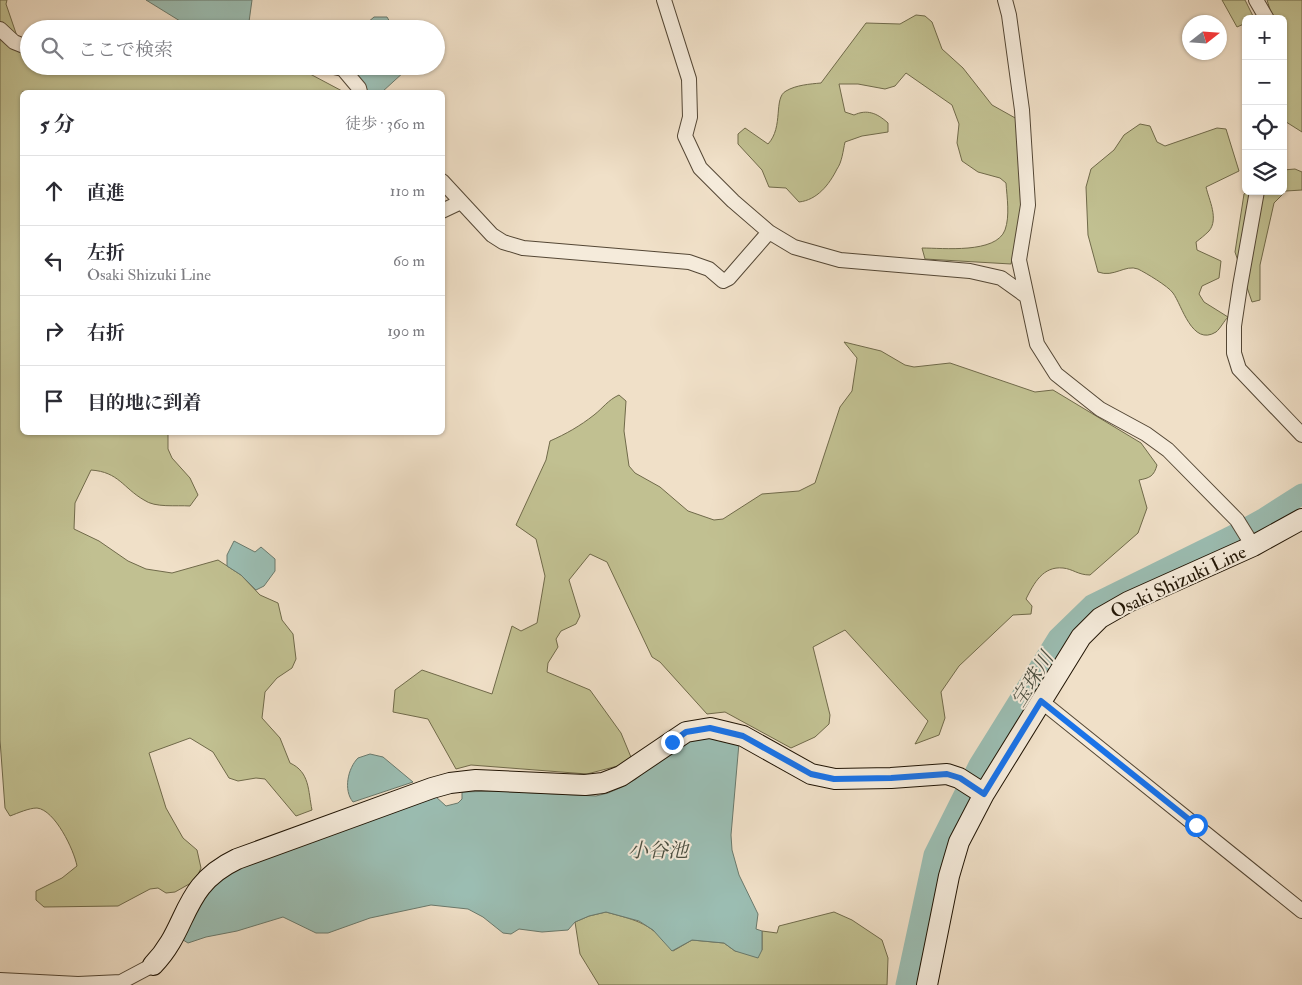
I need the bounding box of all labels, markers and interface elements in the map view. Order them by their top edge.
north arrow [1182,15,1227,60]
map controls [1242,15,1287,195]
button: + [1242,15,1287,60]
search box [20,20,445,75]
icon: search [38,34,66,62]
text: ここで検索 [78,38,173,62]
button: − [1242,60,1287,105]
button: locate [1242,105,1287,150]
text: 5 分 [40,111,75,138]
text: 徒歩 · 360 m [345,114,425,134]
button: layers [1242,150,1287,195]
icon: ahead [40,177,68,205]
text: 直進 [87,181,125,205]
text: 110 m [390,181,425,201]
text: 左折 [87,241,125,265]
icon: left [40,247,68,275]
text: 60 m [393,251,425,271]
text: Osaki Shizuki Line [87,265,211,285]
icon: right [40,317,68,345]
text: 右折 [87,321,125,345]
text: 190 m [387,321,425,341]
icon: arrive [40,387,68,415]
text: 目的地に到着 [87,391,201,415]
street label: Osaki Shizuki Line [1107,540,1250,624]
water label: 宝珠川 [1006,646,1060,711]
route end [661,731,684,754]
route start [1185,814,1208,837]
water label: 小谷池 [628,838,690,863]

